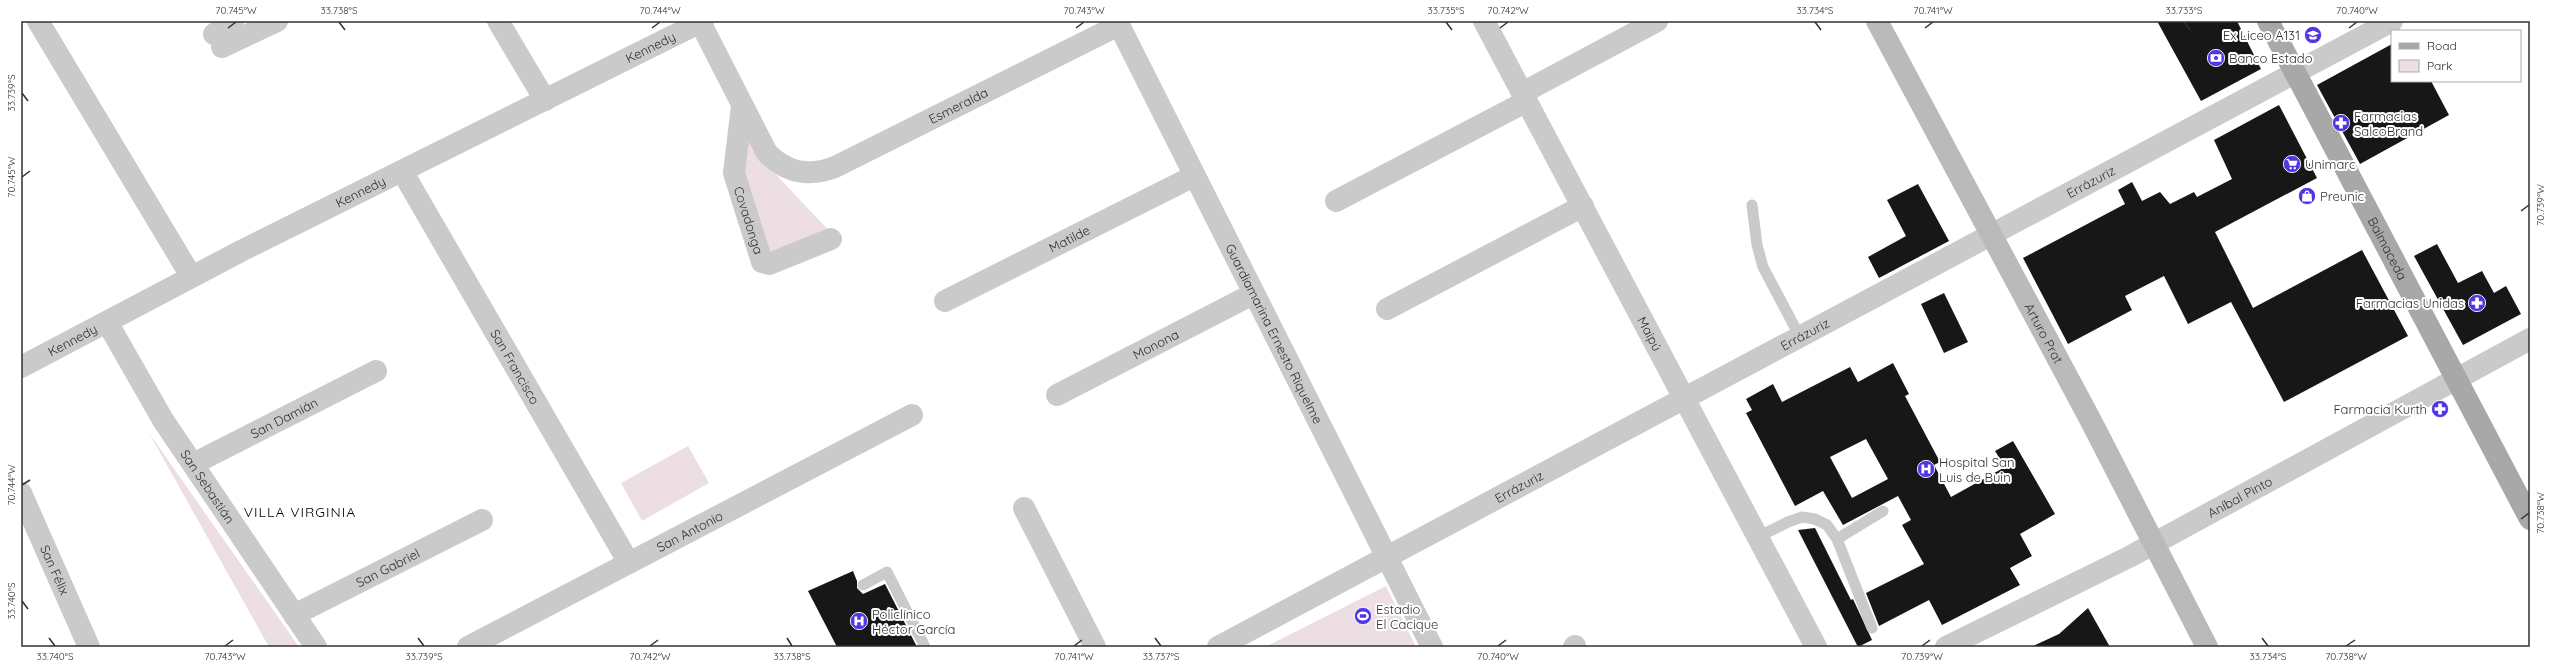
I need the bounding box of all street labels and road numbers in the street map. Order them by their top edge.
street label: Kennedy [623,28,678,66]
street label: Esmeralda [926,84,990,127]
street label: Errázuriz [2064,162,2118,201]
street label: Kennedy [333,173,388,211]
street label: Covadonga [731,184,767,256]
street label: Balmaceda [2365,214,2411,283]
street label: Matilde [1046,222,1092,256]
street label: Guardiamarina Ernesto Riquelme [1222,241,1326,426]
street label: Arturo Prat [2021,300,2067,366]
street label: Maipú [1634,314,1666,354]
street label: Errázuriz [1778,315,1832,354]
street label: Kennedy [45,320,100,360]
street label: San Francisco [487,326,543,407]
street label: Monona [1130,326,1181,363]
street label: San Damián [248,394,320,442]
street label: San Sebastián [177,447,238,526]
street label: Errázuriz [1492,467,1546,506]
street label: Aníbal Pinto [2205,473,2275,521]
street label: San Antonio [654,507,726,555]
street label: San Félix [37,542,73,597]
street label: San Gabriel [353,545,422,590]

